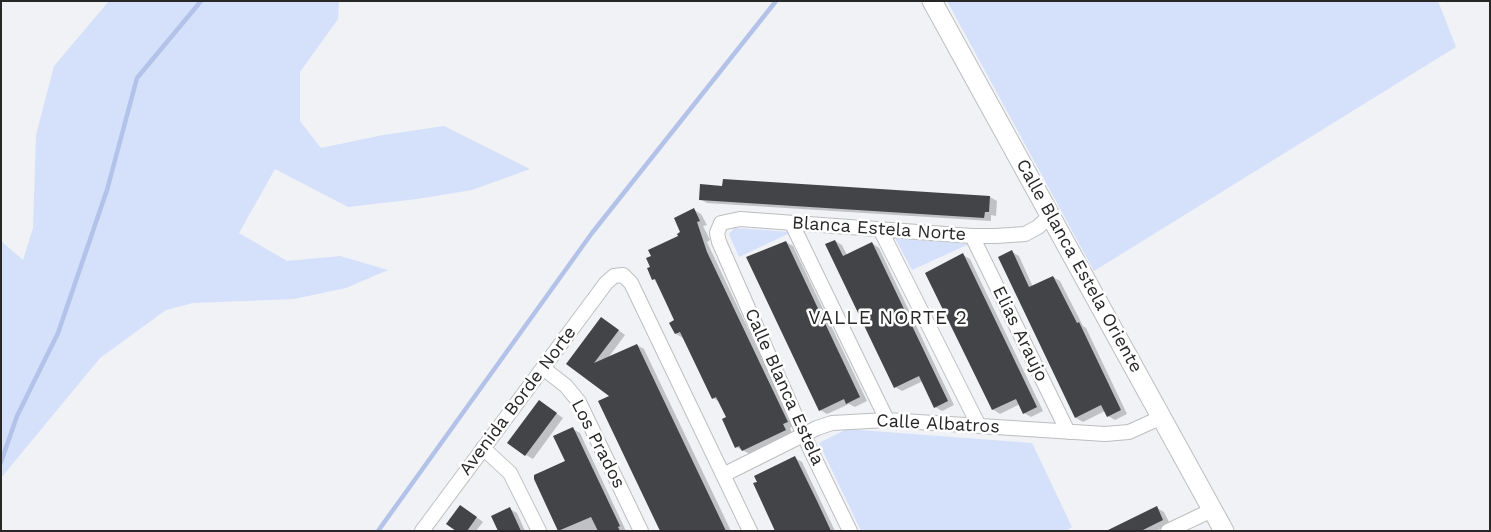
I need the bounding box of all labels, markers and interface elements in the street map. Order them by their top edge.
street label: Calle Blanca Estela Oriente [1011,156,1147,376]
street label: Blanca Estela Norte [791,212,967,246]
street label: Elias Araujo [988,283,1052,385]
street label: Calle Blanca Estela [740,305,828,469]
district label: VALLE NORTE 2 [807,307,969,329]
street label: Avenida Borde Norte [455,322,581,480]
street label: Los Prados [566,396,630,492]
street label: Calle Albatros [876,410,1000,438]

